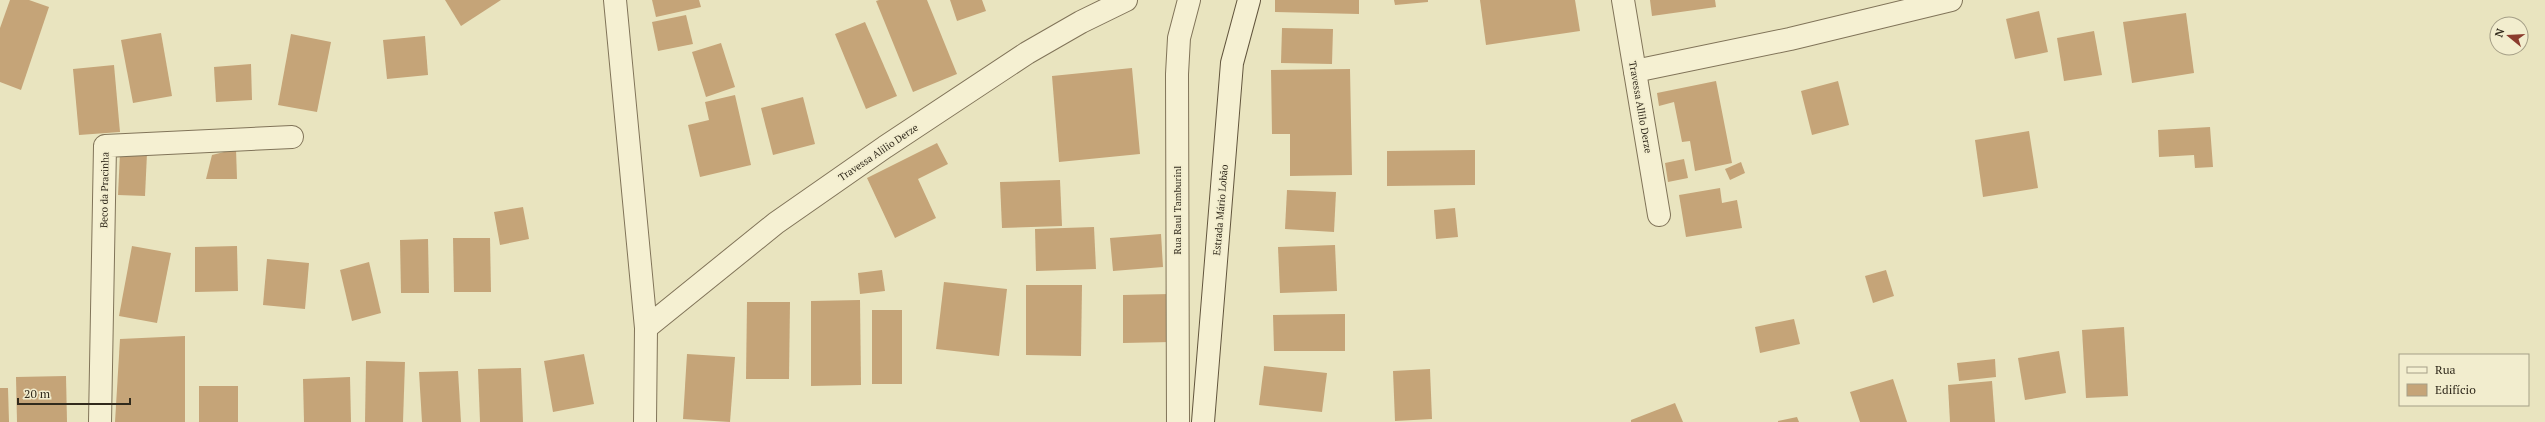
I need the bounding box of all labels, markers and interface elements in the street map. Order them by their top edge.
north arrow [2489,16,2529,56]
text: N [2492,26,2508,39]
street label: Travessa Allilo Derze [1626,60,1655,154]
street label: Travessa Alilio Derze [836,121,921,184]
street label: Beco da Pracinha [97,152,112,228]
street label: Estrada Mário Lobão [1210,164,1231,256]
street label: Rua Raul Tamburinl [1171,166,1184,254]
legend [2399,354,2529,406]
text: Rua [2435,362,2456,377]
scale bar [18,380,130,406]
text: Edifício [2435,382,2476,397]
text: 20 m [24,386,51,401]

